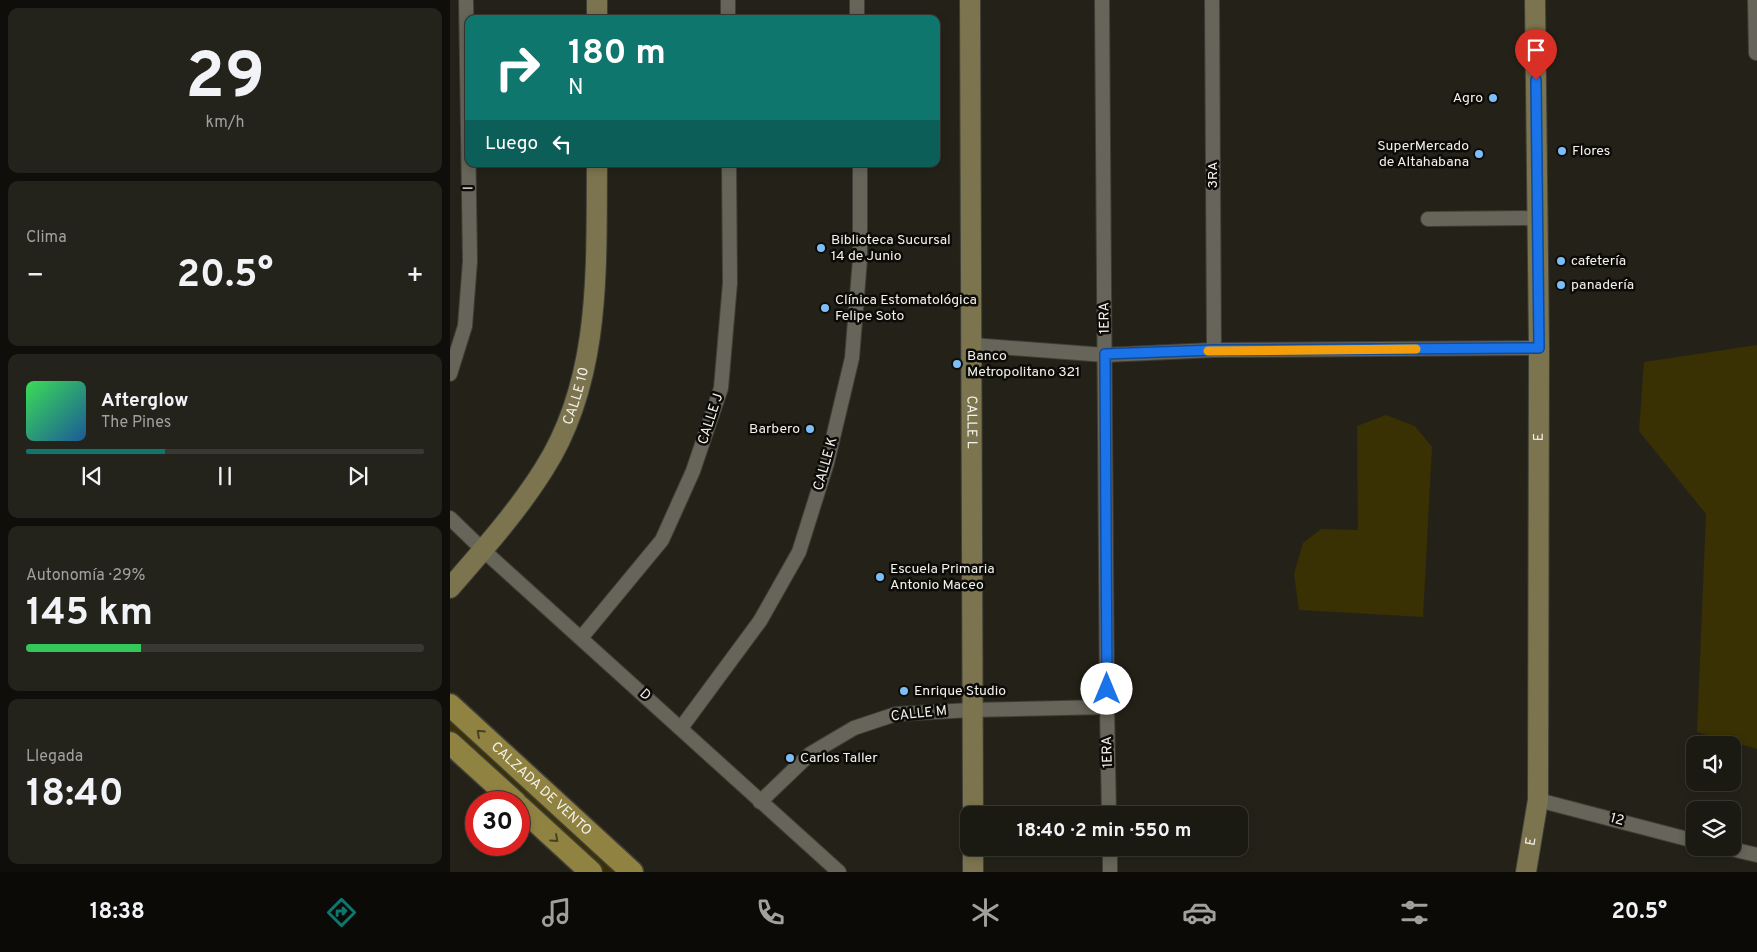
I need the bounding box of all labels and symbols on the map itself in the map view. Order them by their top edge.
pin [1515,29,1557,80]
place label: Agro [1453,90,1483,107]
marker: Agro [1487,92,1499,104]
place label: SuperMercado de Altahabana [1377,138,1469,171]
place label: Flores [1572,143,1610,160]
marker: Flores [1556,145,1568,157]
marker: SuperMercado de Altahabana [1473,148,1485,160]
street label: 3RA [1205,162,1222,188]
street label: I [460,186,478,190]
place label: Biblioteca Sucursal 14 de Junio [831,232,951,265]
marker: Biblioteca Sucursal 14 de Junio [815,242,827,254]
place label: cafetería [1571,253,1626,270]
marker: cafetería [1555,255,1567,267]
place label: panadería [1571,277,1634,294]
marker: panadería [1555,279,1567,291]
place label: Clínica Estomatológica Felipe Soto [835,292,977,325]
marker: Clínica Estomatológica Felipe Soto [819,302,831,314]
street label: 1ERA [1096,302,1114,334]
place label: Banco Metropolitano 321 [967,348,1080,381]
marker: Banco Metropolitano 321 [951,358,963,370]
street label: CALLE 10 [559,365,593,427]
street label: CALLE J [695,391,727,447]
street label: CALLE L [963,395,980,449]
place label: Barbero [749,421,800,438]
marker: Barbero [804,423,816,435]
street label: E [1530,433,1547,441]
street label: CALLE K [810,435,842,493]
place label: Escuela Primaria Antonio Maceo [890,561,995,594]
marker: Escuela Primaria Antonio Maceo [874,571,886,583]
position arrow [1080,662,1132,714]
place label: Enrique Studio [914,683,1006,700]
street label: D [636,685,654,705]
marker: Enrique Studio [898,685,910,697]
street label: CALLE M [890,703,948,725]
one-way arrow [476,729,485,738]
street label: 1ERA [1099,736,1117,768]
street label: CALZADA DE VENTO [487,738,595,839]
place label: Carlos Taller [800,750,878,767]
marker: Carlos Taller [784,752,796,764]
speed limit sign: 30 [465,791,530,856]
street label: 12 [1608,810,1626,830]
one-way arrow [549,833,558,842]
street label: E [1522,836,1540,847]

